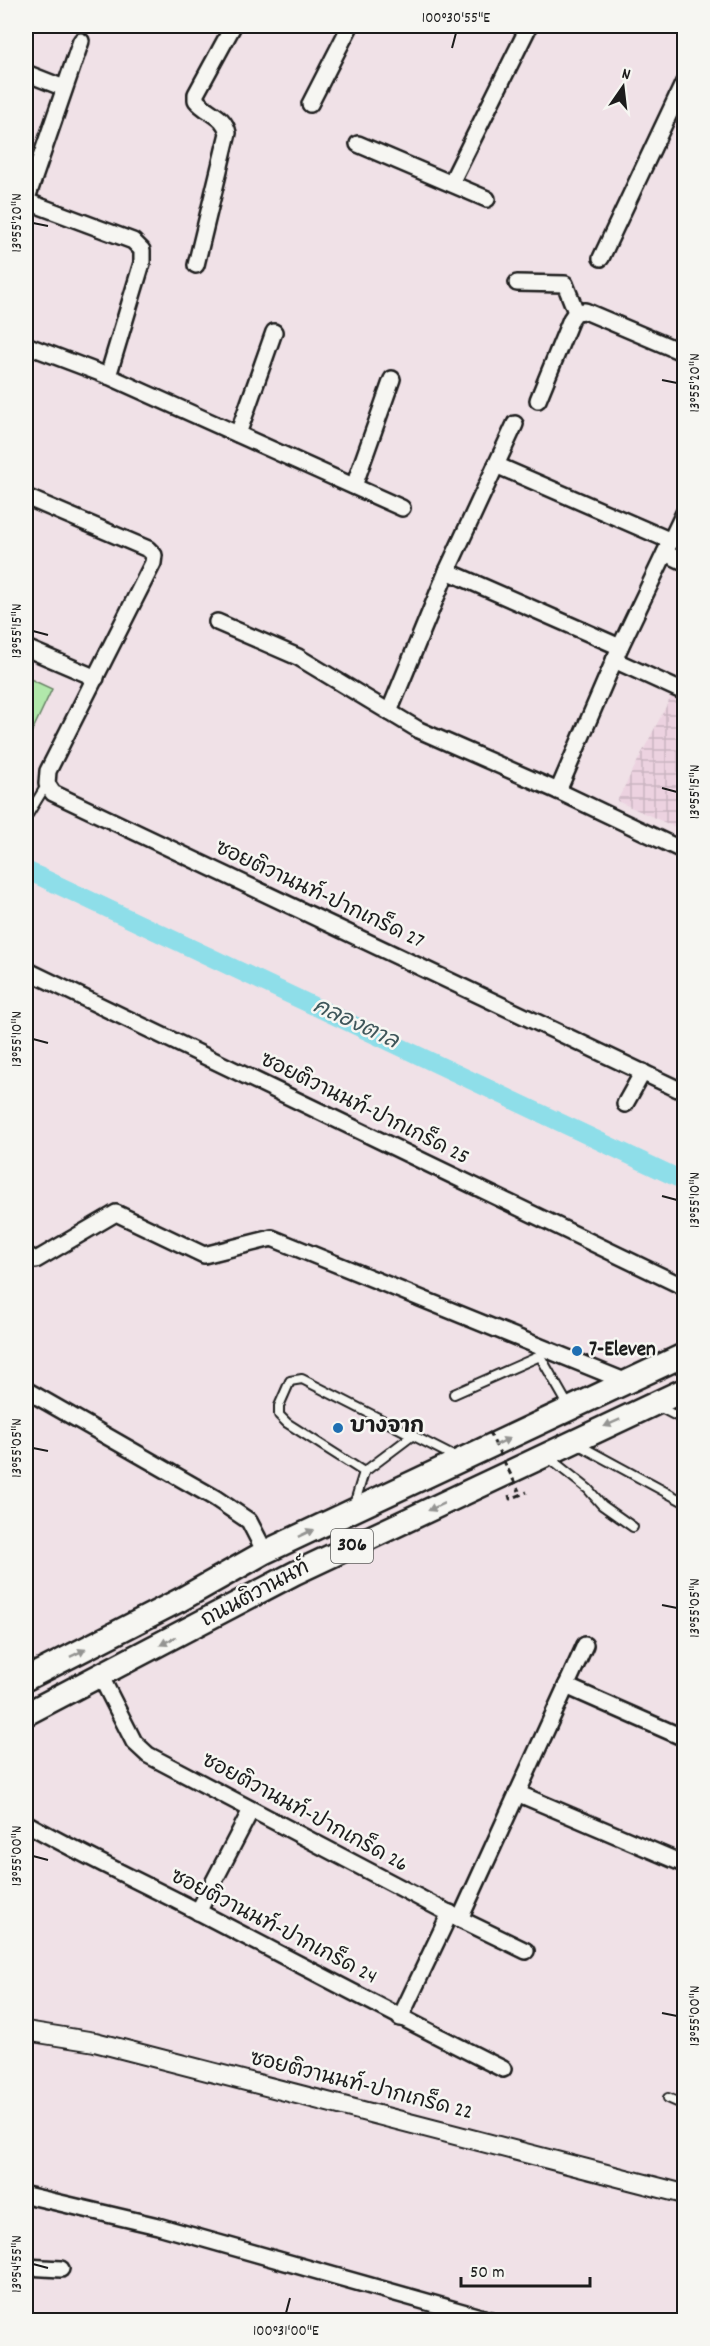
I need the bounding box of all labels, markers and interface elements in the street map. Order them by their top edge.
text: 100°30'55"E [422,8,490,30]
north arrow [593,57,653,117]
text: N [619,63,633,87]
text: 13°55'20"N [7,193,29,253]
text: 13°55'20"N [685,353,707,413]
text: 13°55'15"N [7,604,29,658]
text: 13°55'15"N [685,765,707,819]
street label: ซอยติวานนท์-ปากเกร็ด 27 [210,833,429,958]
water label: คลองตาล [307,992,404,1059]
text: 13°55'10"N [7,1011,29,1067]
street label: ซอยติวานนท์-ปากเกร็ด 25 [254,1045,474,1174]
text: 13°55'10"N [685,1172,707,1228]
place label: 7-Eleven [589,1336,656,1366]
marker: 7-Eleven [570,1344,584,1358]
place label: บางจาก [350,1413,424,1443]
text: 13°55'05"N [7,1418,29,1478]
one-way arrow [604,1419,621,1428]
marker: บางจาก [331,1421,345,1435]
one-way arrow [494,1437,511,1446]
one-way arrow [428,1502,445,1511]
one-way arrow [298,1528,316,1538]
road number: 306 [331,1529,373,1563]
street label: ถนนติวานนท์ [196,1553,316,1636]
text: 13°55'05"N [685,1578,707,1638]
one-way arrow [159,1636,176,1645]
one-way arrow [70,1648,87,1658]
street label: ซอยติวานนท์-ปากเกร็ด 26 [195,1746,413,1881]
text: 13°55'00"N [7,1826,29,1886]
street label: ซอยติวานนท์-ปากเกร็ด 24 [164,1862,382,1993]
text: 13°55'00"N [685,1986,707,2046]
street label: ซอยติวานนท์-ปากเกร็ด 22 [246,2044,476,2129]
text: 13°54'55"N [7,2235,29,2293]
scale bar [461,2250,590,2288]
text: 50 m [470,2261,505,2286]
text: 100°31'00"E [253,2321,319,2343]

